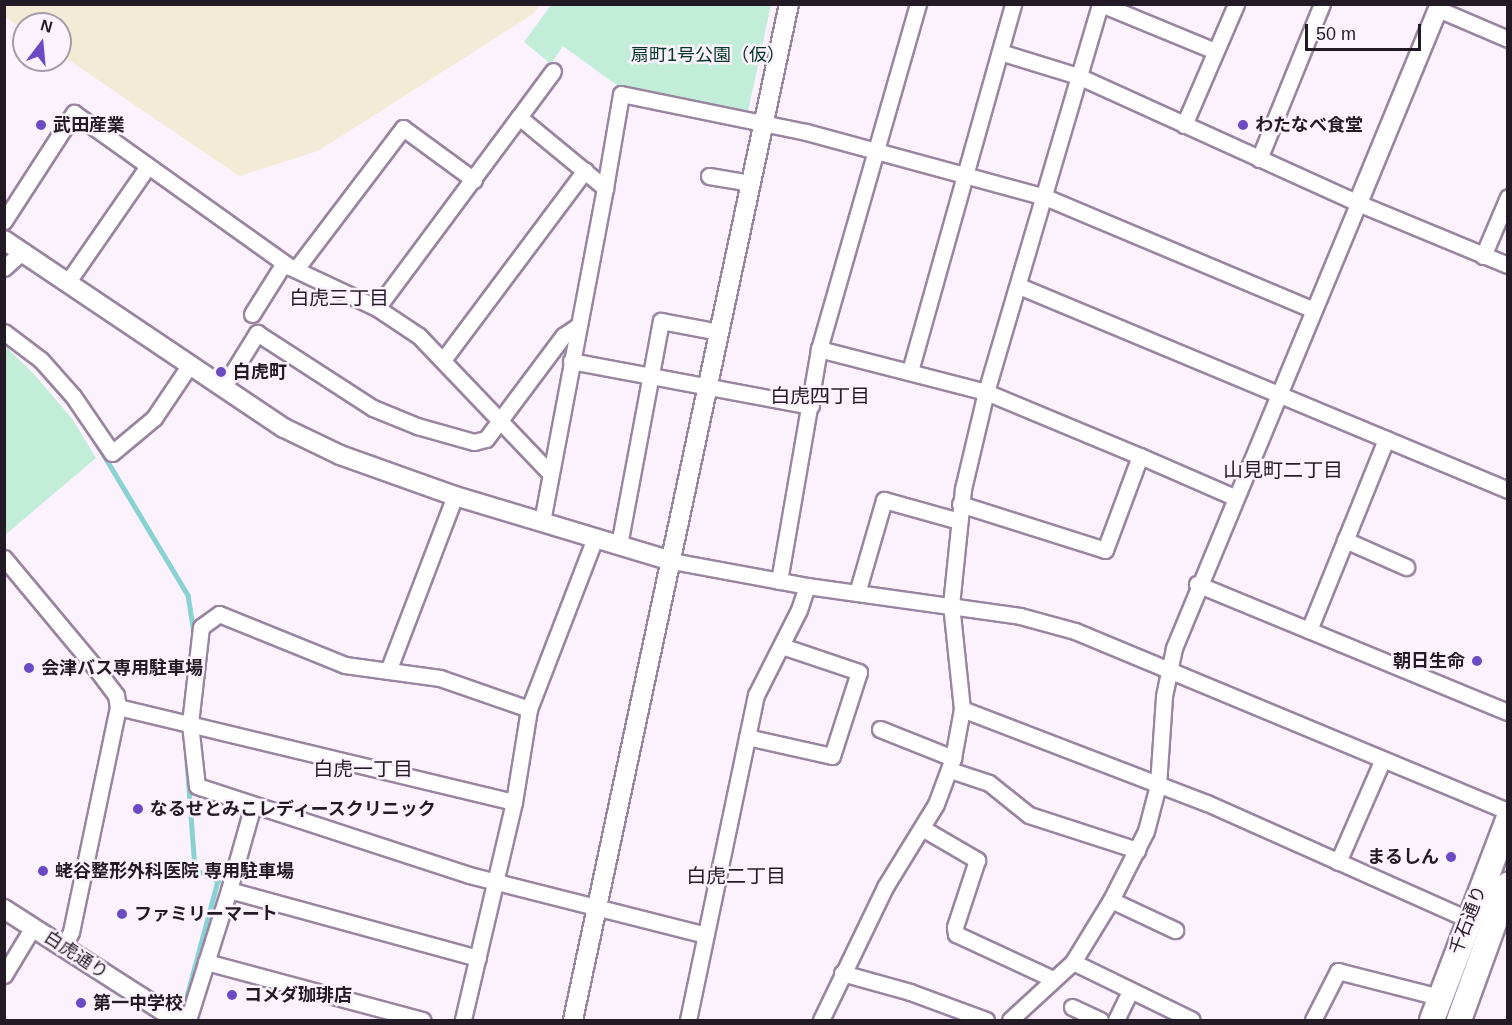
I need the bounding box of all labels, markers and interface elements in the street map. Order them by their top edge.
north arrow [12,12,72,72]
scale bar [1308,12,1424,50]
text: N [39,16,54,36]
text: 50 m [1316,24,1356,44]
park label: 扇町1号公園（仮） [631,44,785,66]
place label: 武田産業 [53,114,125,136]
place label: わたなべ食堂 [1255,114,1363,136]
marker: 武田産業 [34,118,48,132]
marker: わたなべ食堂 [1236,118,1250,132]
district label: 白虎三丁目 [289,286,389,310]
place label: 白虎町 [233,361,287,383]
marker: 白虎町 [214,365,228,379]
district label: 白虎四丁目 [770,384,870,408]
district label: 山見町二丁目 [1223,458,1343,482]
place label: 朝日生命 [1393,650,1465,672]
marker: 朝日生命 [1470,654,1484,668]
place label: 会津バス専用駐車場 [41,657,203,679]
marker: 会津バス専用駐車場 [22,661,36,675]
district label: 白虎一丁目 [313,757,413,781]
place label: なるせとみこレディースクリニック [150,798,438,820]
marker: なるせとみこレディースクリニック [131,802,145,816]
place label: まるしん [1367,846,1439,868]
marker: まるしん [1444,850,1458,864]
place label: 蛯谷整形外科医院 専用駐車場 [55,860,294,882]
marker: 蛯谷整形外科医院 専用駐車場 [36,864,50,878]
district label: 白虎二丁目 [686,864,786,888]
street label: 千石通り [1445,883,1491,957]
place label: ファミリーマート [134,903,278,925]
marker: ファミリーマート [115,907,129,921]
street label: 白虎通り [40,926,112,984]
place label: コメダ珈琲店 [244,984,352,1006]
marker: コメダ珈琲店 [225,988,239,1002]
place label: 第一中学校 [93,992,183,1014]
marker: 第一中学校 [74,996,88,1010]

